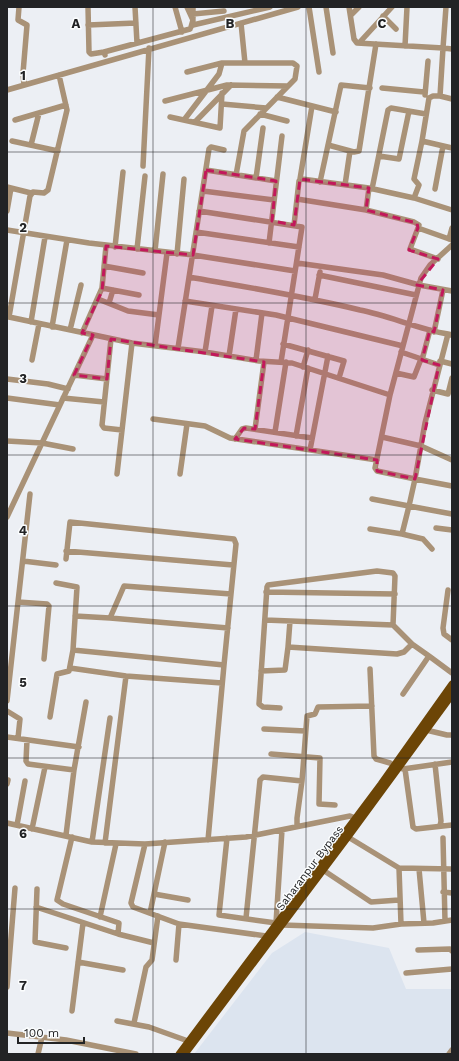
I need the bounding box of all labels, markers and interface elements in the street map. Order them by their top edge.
text: A [72,16,81,31]
text: B [226,16,235,31]
text: C [378,16,387,31]
text: 1 [20,68,26,83]
text: 2 [19,220,27,235]
text: 3 [19,371,27,386]
text: 4 [19,523,28,538]
text: 5 [19,675,27,690]
street label: Saharanpur Bypass [274,823,346,913]
text: 6 [19,826,27,841]
text: 7 [19,978,27,993]
scale bar [18,1019,84,1045]
text: 100 m [24,1026,59,1040]

